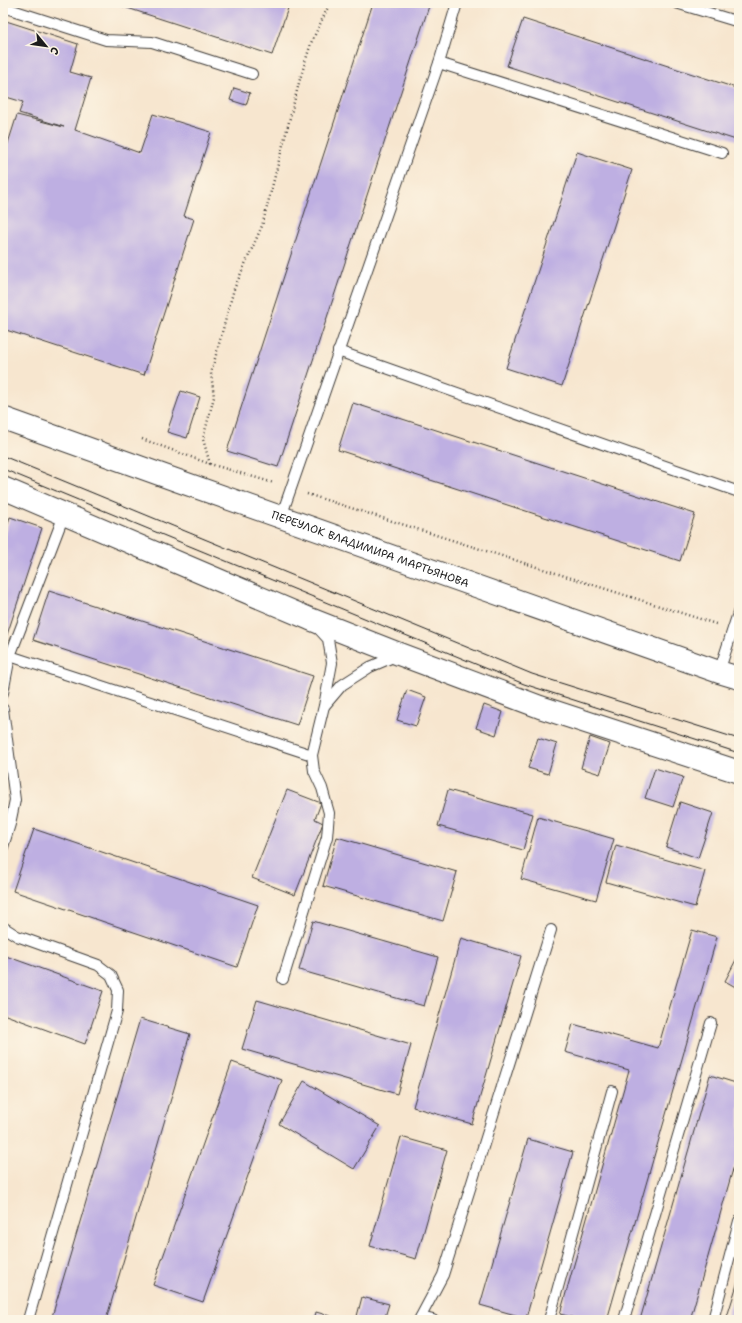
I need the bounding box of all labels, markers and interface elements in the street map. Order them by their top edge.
north arrow [26,26,66,66]
text: С [46,44,63,57]
street label: ПЕРЕУЛОК ВЛАДИМИРА МАРТЬЯНОВА [270,507,471,591]

